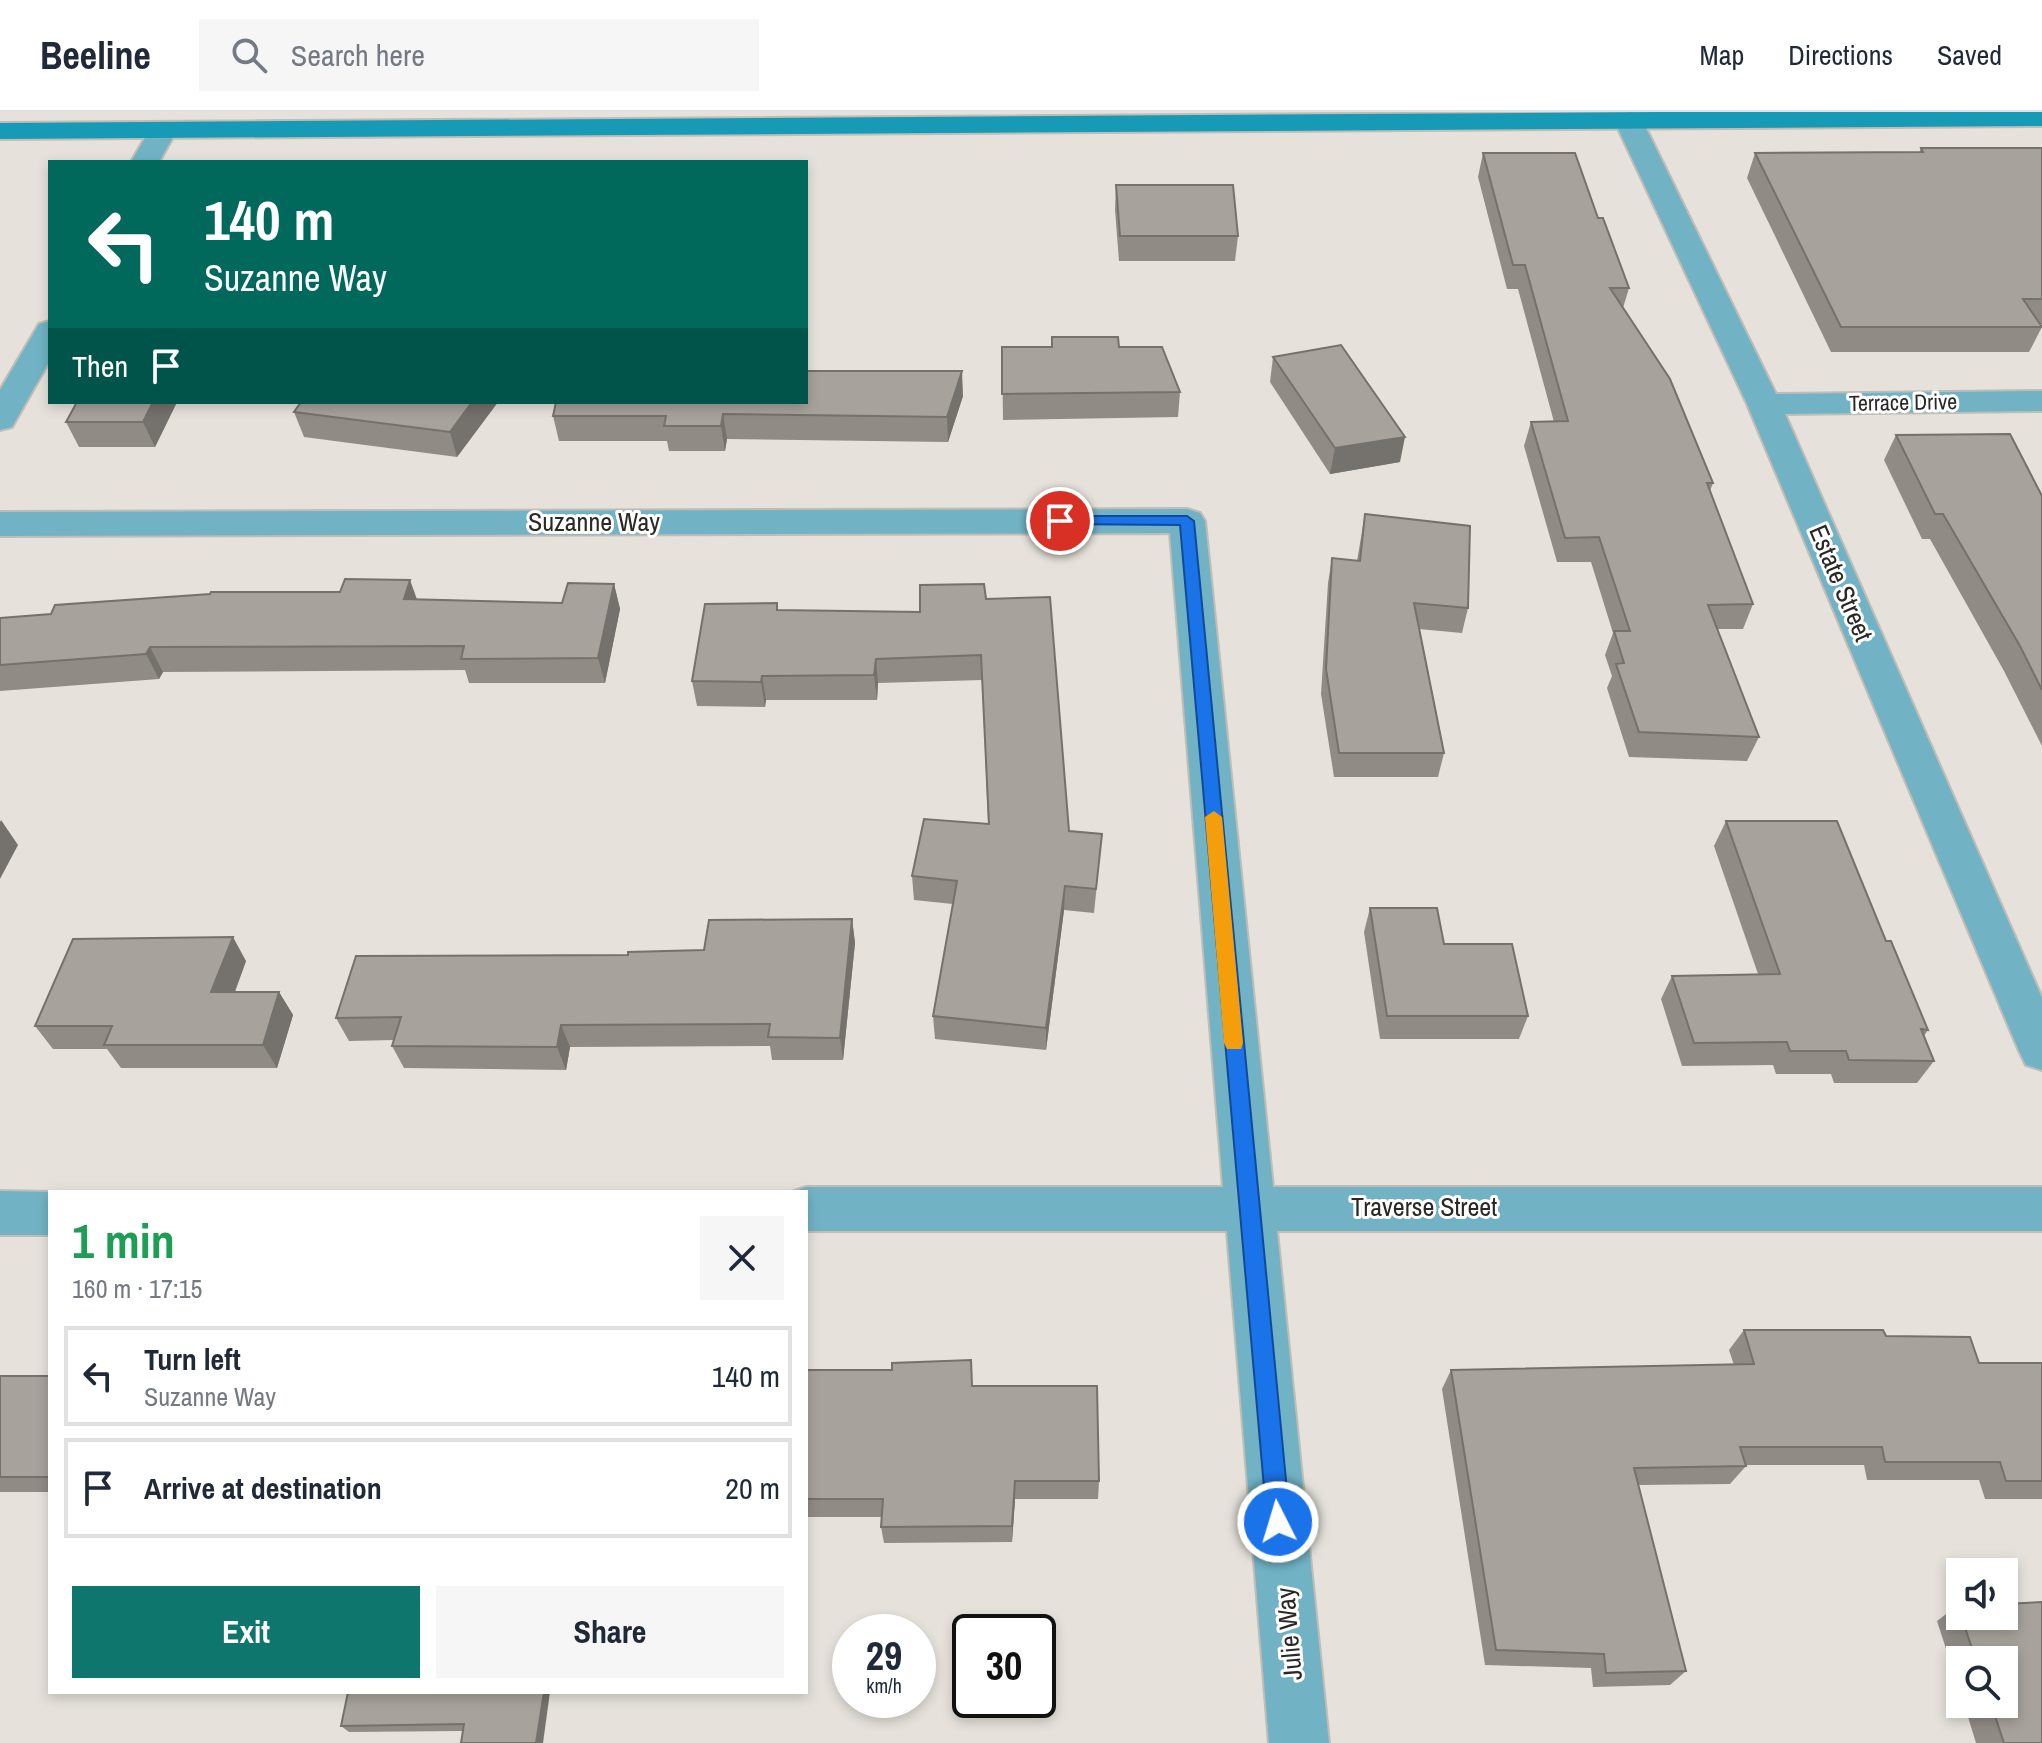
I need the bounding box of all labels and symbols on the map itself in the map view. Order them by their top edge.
street label: Terrace Drive [1849,386,1957,418]
pin [1026,487,1094,555]
street label: Suzanne Way [528,504,660,539]
street label: Estate Street [1801,519,1882,646]
street label: Traverse Street [1351,1189,1497,1224]
position arrow [1236,1480,1320,1564]
street label: Julie Way [1267,1586,1310,1682]
speed limit sign: 30 [952,1614,1056,1718]

